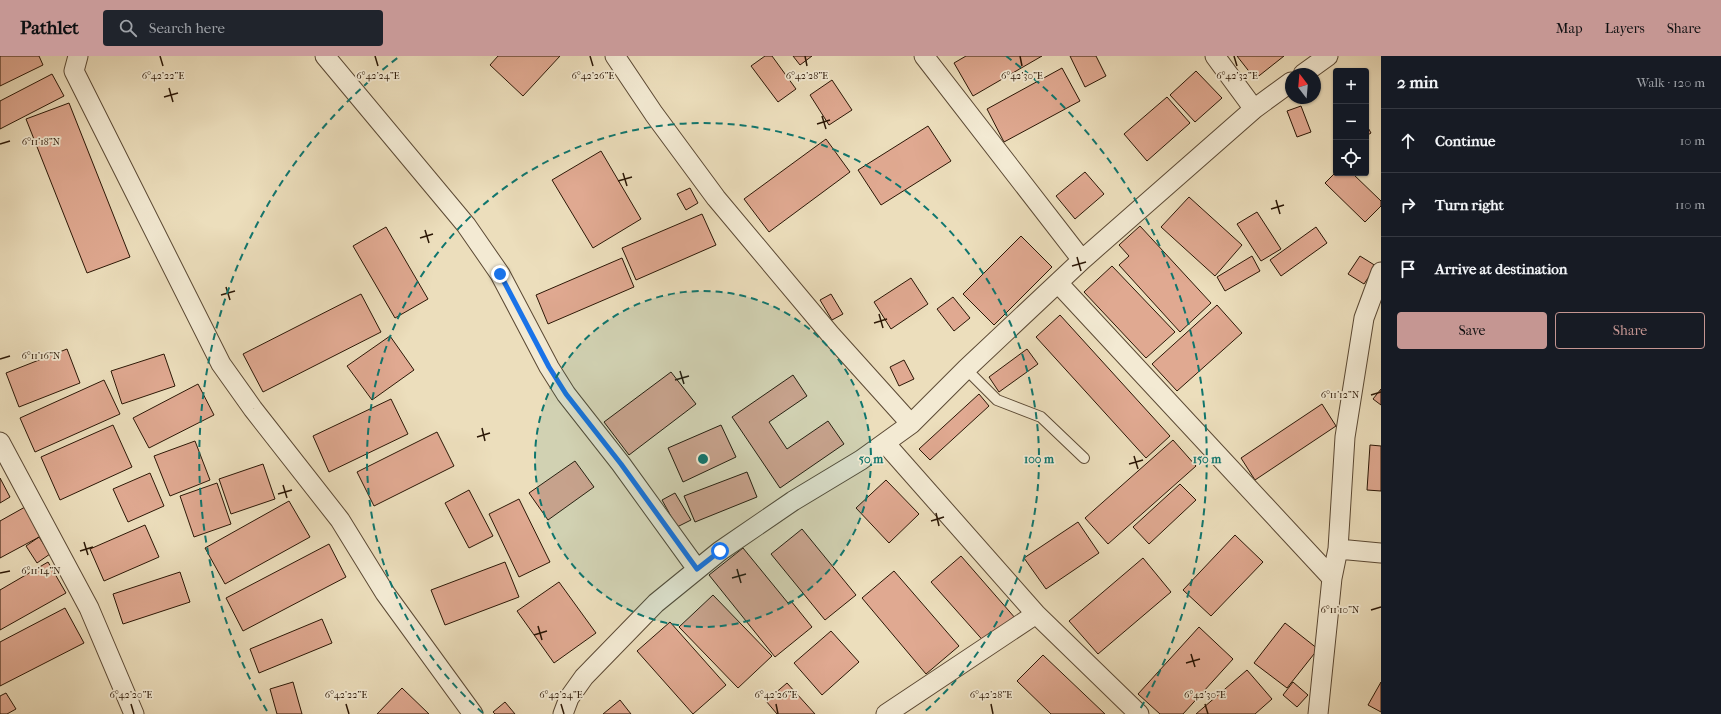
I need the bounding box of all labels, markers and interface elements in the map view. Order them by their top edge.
search box [103,10,383,46]
text: Pathlet [20,17,79,39]
icon: search [117,17,139,39]
text: Search here [149,19,225,37]
text: Map [1556,20,1583,37]
text: Layers [1605,20,1645,37]
text: Share [1667,20,1701,37]
north arrow [1285,68,1321,104]
map controls [1333,68,1369,176]
button: + [1333,68,1369,104]
text: 6°42'22"E [142,70,184,82]
text: 6°42'24"E [356,70,400,82]
text: 6°42'26"E [572,70,614,82]
text: 6°42'28"E [786,70,828,82]
text: 6°42'30"E [1001,70,1043,82]
text: 6°42'32"E [1216,70,1258,82]
text: 2 min [1397,72,1438,92]
text: Walk · 120 m [1637,75,1705,90]
button: − [1333,104,1369,140]
icon: ahead [1397,130,1419,152]
text: Continue [1435,132,1495,150]
text: 10 m [1680,133,1705,148]
text: 6°11'18"N [22,136,61,148]
button: locate [1333,140,1369,176]
icon: right [1397,194,1419,216]
text: Turn right [1435,196,1504,214]
text: 110 m [1675,197,1705,212]
icon: arrive [1397,258,1419,280]
text: Arrive at destination [1435,260,1567,278]
route end [491,265,509,283]
button: Save [1397,312,1547,349]
button: Share [1555,312,1705,349]
text: 6°11'16"N [22,350,61,362]
text: 6°11'12"N [1321,389,1360,401]
centre of rings [696,452,710,466]
text: 50 m [859,452,884,466]
text: 100 m [1024,452,1055,466]
text: 150 m [1193,452,1222,466]
route start [711,542,729,560]
text: 6°11'14"N [21,565,61,577]
text: 6°11'10"N [1321,604,1360,616]
text: 6°42'20"E [110,689,152,701]
text: 6°42'22"E [325,689,367,701]
text: 6°42'24"E [539,689,583,701]
text: 6°42'26"E [755,689,797,701]
text: 6°42'28"E [970,689,1012,701]
text: 6°42'30"E [1184,689,1226,701]

